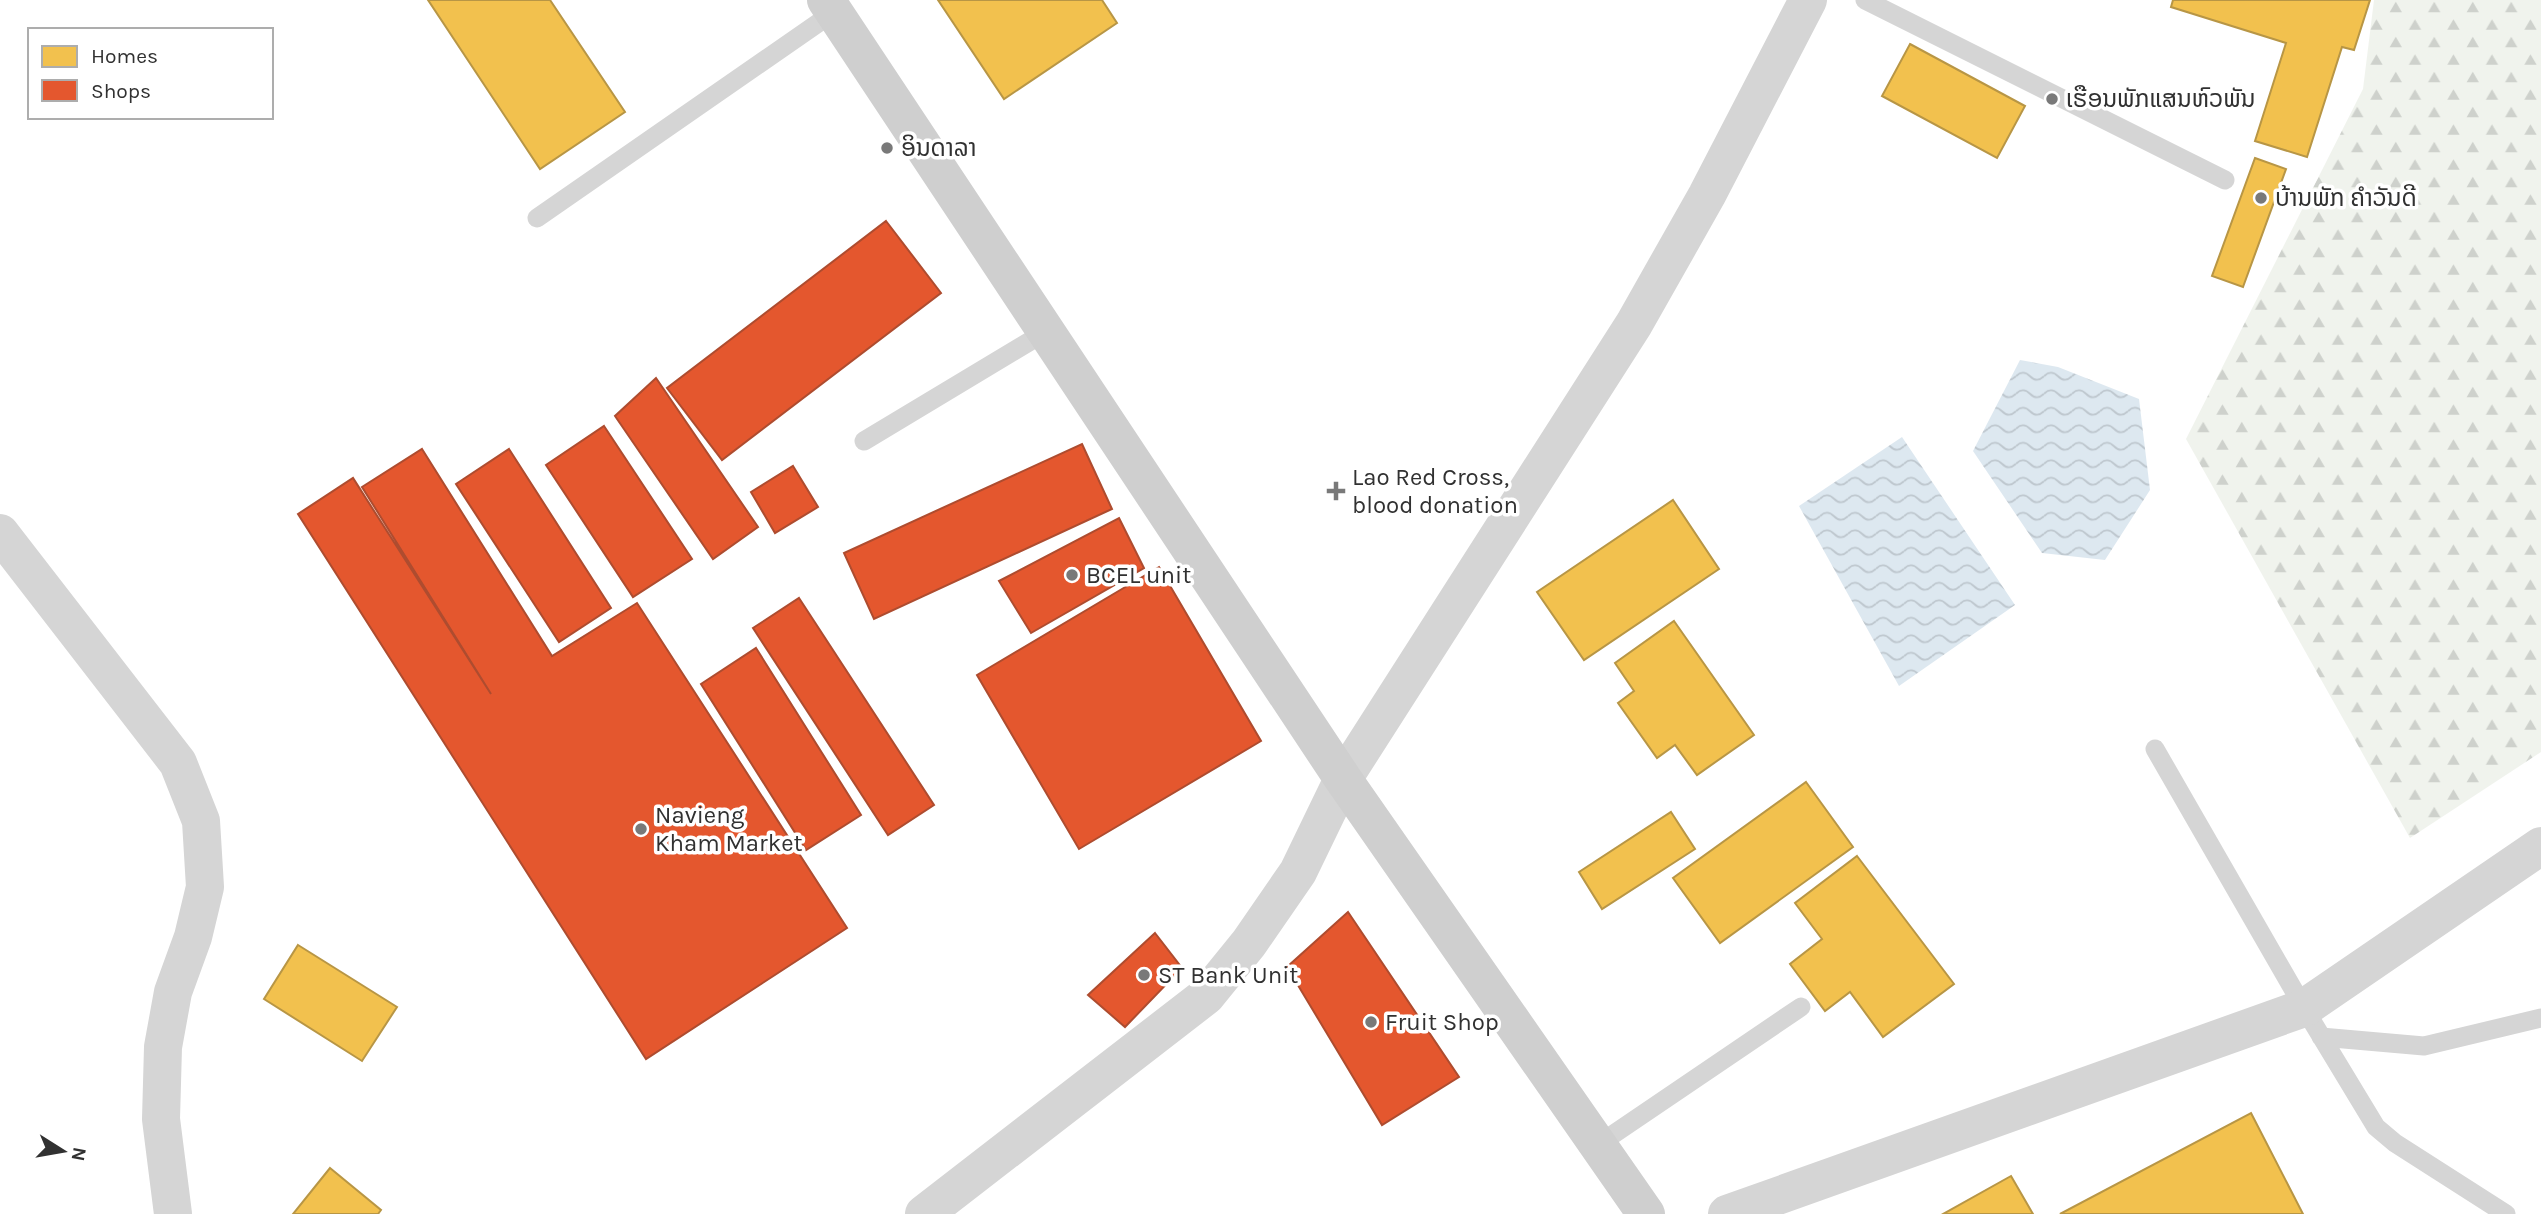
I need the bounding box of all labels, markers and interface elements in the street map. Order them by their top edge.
legend [28,28,273,119]
text: Homes [91,44,158,68]
text: Shops [91,79,151,103]
place label: ເຮືອນພັກແສນຫົວພັນ [2066,85,2256,113]
marker: ເຮືອນພັກແສນຫົວພັນ [2044,91,2060,107]
place label: ອິນດາລາ [901,134,976,162]
marker: ອິນດາລາ [879,140,895,156]
place label: ບ້ານພັກ ຄໍາວັນດີ [2275,184,2417,212]
marker: ບ້ານພັກ ຄໍາວັນດີ [2253,190,2269,206]
place label: Lao Red Cross, blood donation [1352,463,1518,519]
marker: Lao Red Cross, blood donation [1326,481,1346,501]
place label: BCEL unit [1086,561,1191,589]
marker: BCEL unit [1064,567,1080,583]
place label: Navieng Kham Market [655,801,803,857]
marker: Navieng Kham Market [633,821,649,837]
place label: ST Bank Unit [1158,961,1298,989]
marker: ST Bank Unit [1136,967,1152,983]
place label: Fruit Shop [1385,1008,1499,1036]
marker: Fruit Shop [1363,1014,1379,1030]
north arrow [28,1116,98,1186]
text: N [67,1145,91,1163]

